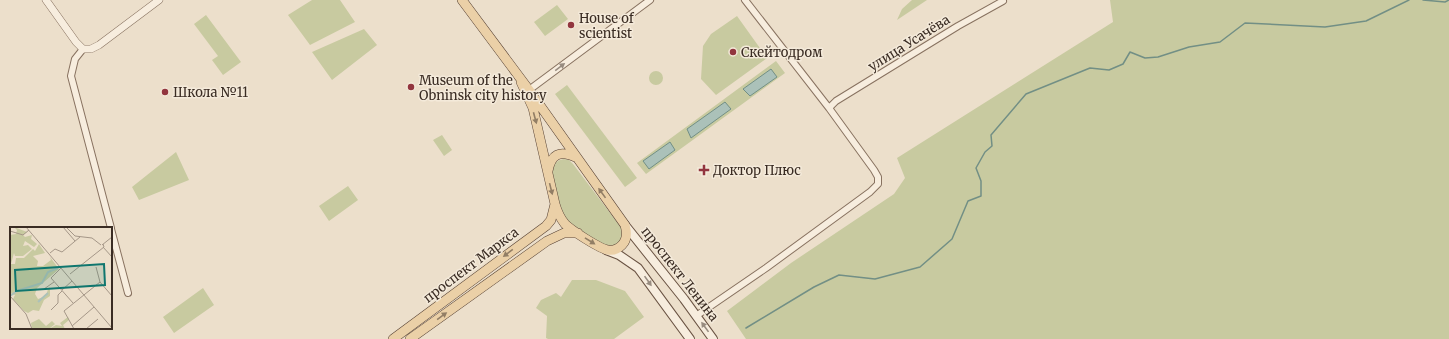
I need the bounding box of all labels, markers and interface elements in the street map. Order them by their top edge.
place label: House of scientist [579,10,635,42]
street label: улица Усачёва [865,11,953,75]
marker: House of scientist [566,20,576,30]
place label: Скейтодром [741,44,823,61]
marker: Скейтодром [728,47,738,57]
one-way arrow [555,63,565,71]
place label: Museum of the Obninsk сity history [419,72,547,104]
marker: Museum of the Obninsk сity history [406,82,416,92]
place label: Школа №11 [173,84,248,101]
marker: Школа №11 [160,87,170,97]
one-way arrow [533,112,539,124]
place label: Доктор Плюс [713,162,801,179]
marker: Доктор Плюс [698,164,710,176]
one-way arrow [549,183,555,195]
one-way arrow [598,188,606,199]
street label: проспект Ленина [638,223,722,325]
street label: проспект Маркса [420,224,522,306]
inset map [10,227,112,329]
one-way arrow [585,237,596,245]
one-way arrow [503,249,514,258]
one-way arrow [644,276,652,286]
one-way arrow [436,312,447,320]
one-way arrow [700,322,709,333]

